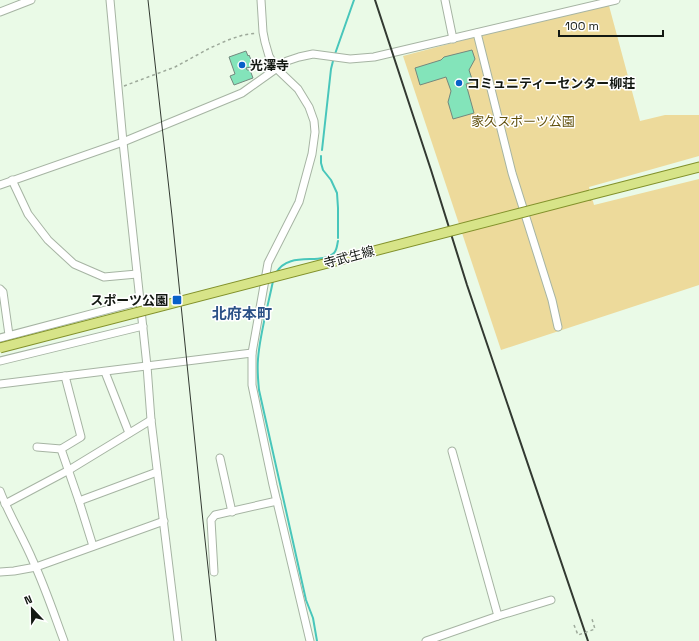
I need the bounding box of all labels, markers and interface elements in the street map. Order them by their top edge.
scale bar [559,12,663,38]
text: 100 m [565,18,599,34]
place label: 光澤寺 [250,57,289,74]
marker: 光澤寺 [237,60,247,70]
place label: コミュニティーセンター柳荘 [467,75,635,92]
marker: コミュニティーセンター柳荘 [454,78,464,88]
park label: 家久スポーツ公園 [471,113,575,130]
street label: 寺武生線 [322,242,376,272]
place label: スポーツ公園 [90,292,168,309]
marker: スポーツ公園 [171,294,183,306]
district label: 北府本町 [212,304,272,323]
north arrow [12,589,52,629]
text: N [22,592,34,608]

